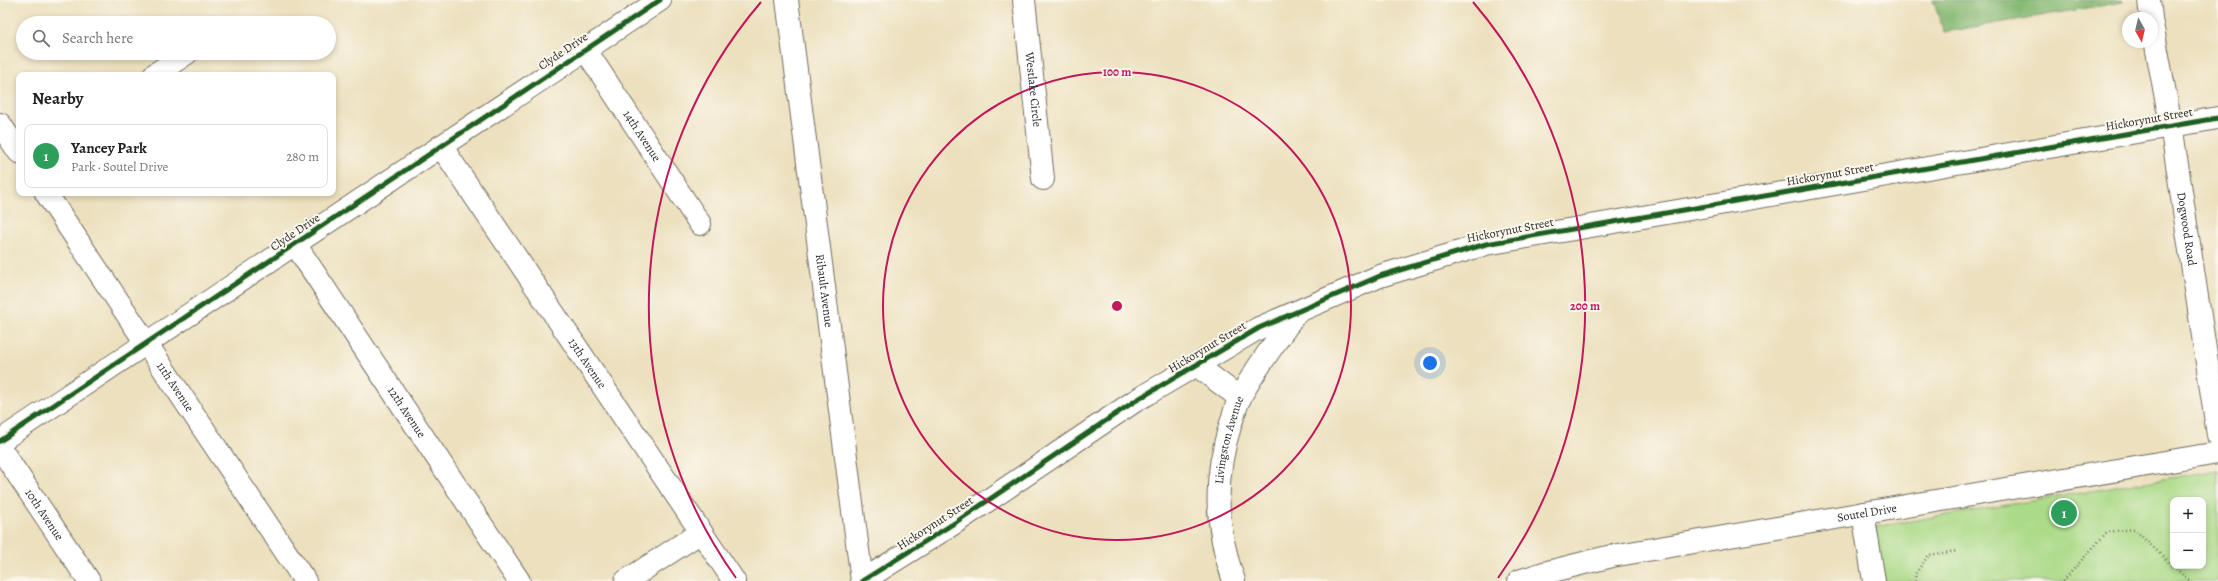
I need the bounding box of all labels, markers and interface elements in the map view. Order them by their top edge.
north arrow [2122,12,2158,48]
search box [16,16,336,60]
icon: search [30,27,52,49]
text: Search here [62,28,133,48]
street label: Clyde Drive [535,29,591,73]
street label: Westlake Circle [1021,50,1045,128]
text: 100 m [1103,64,1131,80]
text: Nearby [32,87,83,110]
street label: Hickorynut Street [2104,103,2194,135]
street label: 14th Avenue [619,107,665,165]
text: Yancey Park [71,138,147,158]
text: 1 [44,148,48,165]
text: 280 m [286,148,319,165]
text: Park · Soutel Drive [71,158,168,175]
street label: Hickorynut Street [1785,158,1875,190]
street label: Dogwood Road [2173,191,2200,268]
street label: Clyde Drive [267,210,323,254]
street label: Hickorynut Street [1465,214,1555,246]
street label: Ribault Avenue [812,253,837,328]
text: 200 m [1570,298,1600,314]
centre of rings [1110,299,1124,313]
street label: Hickorynut Street [1165,317,1249,377]
street label: 13th Avenue [565,335,610,392]
your location [1420,353,1440,373]
street label: 11th Avenue [153,359,198,415]
street label: 12th Avenue [384,383,430,441]
street label: Livingston Avenue [1211,393,1247,485]
street label: 10th Avenue [21,485,68,543]
street label: Hickorynut Street [894,492,976,554]
map controls [2170,497,2206,569]
button: + [2170,497,2206,533]
pin: 1 [2051,498,2077,528]
street label: Soutel Drive [1836,500,1898,526]
button: − [2170,533,2206,569]

